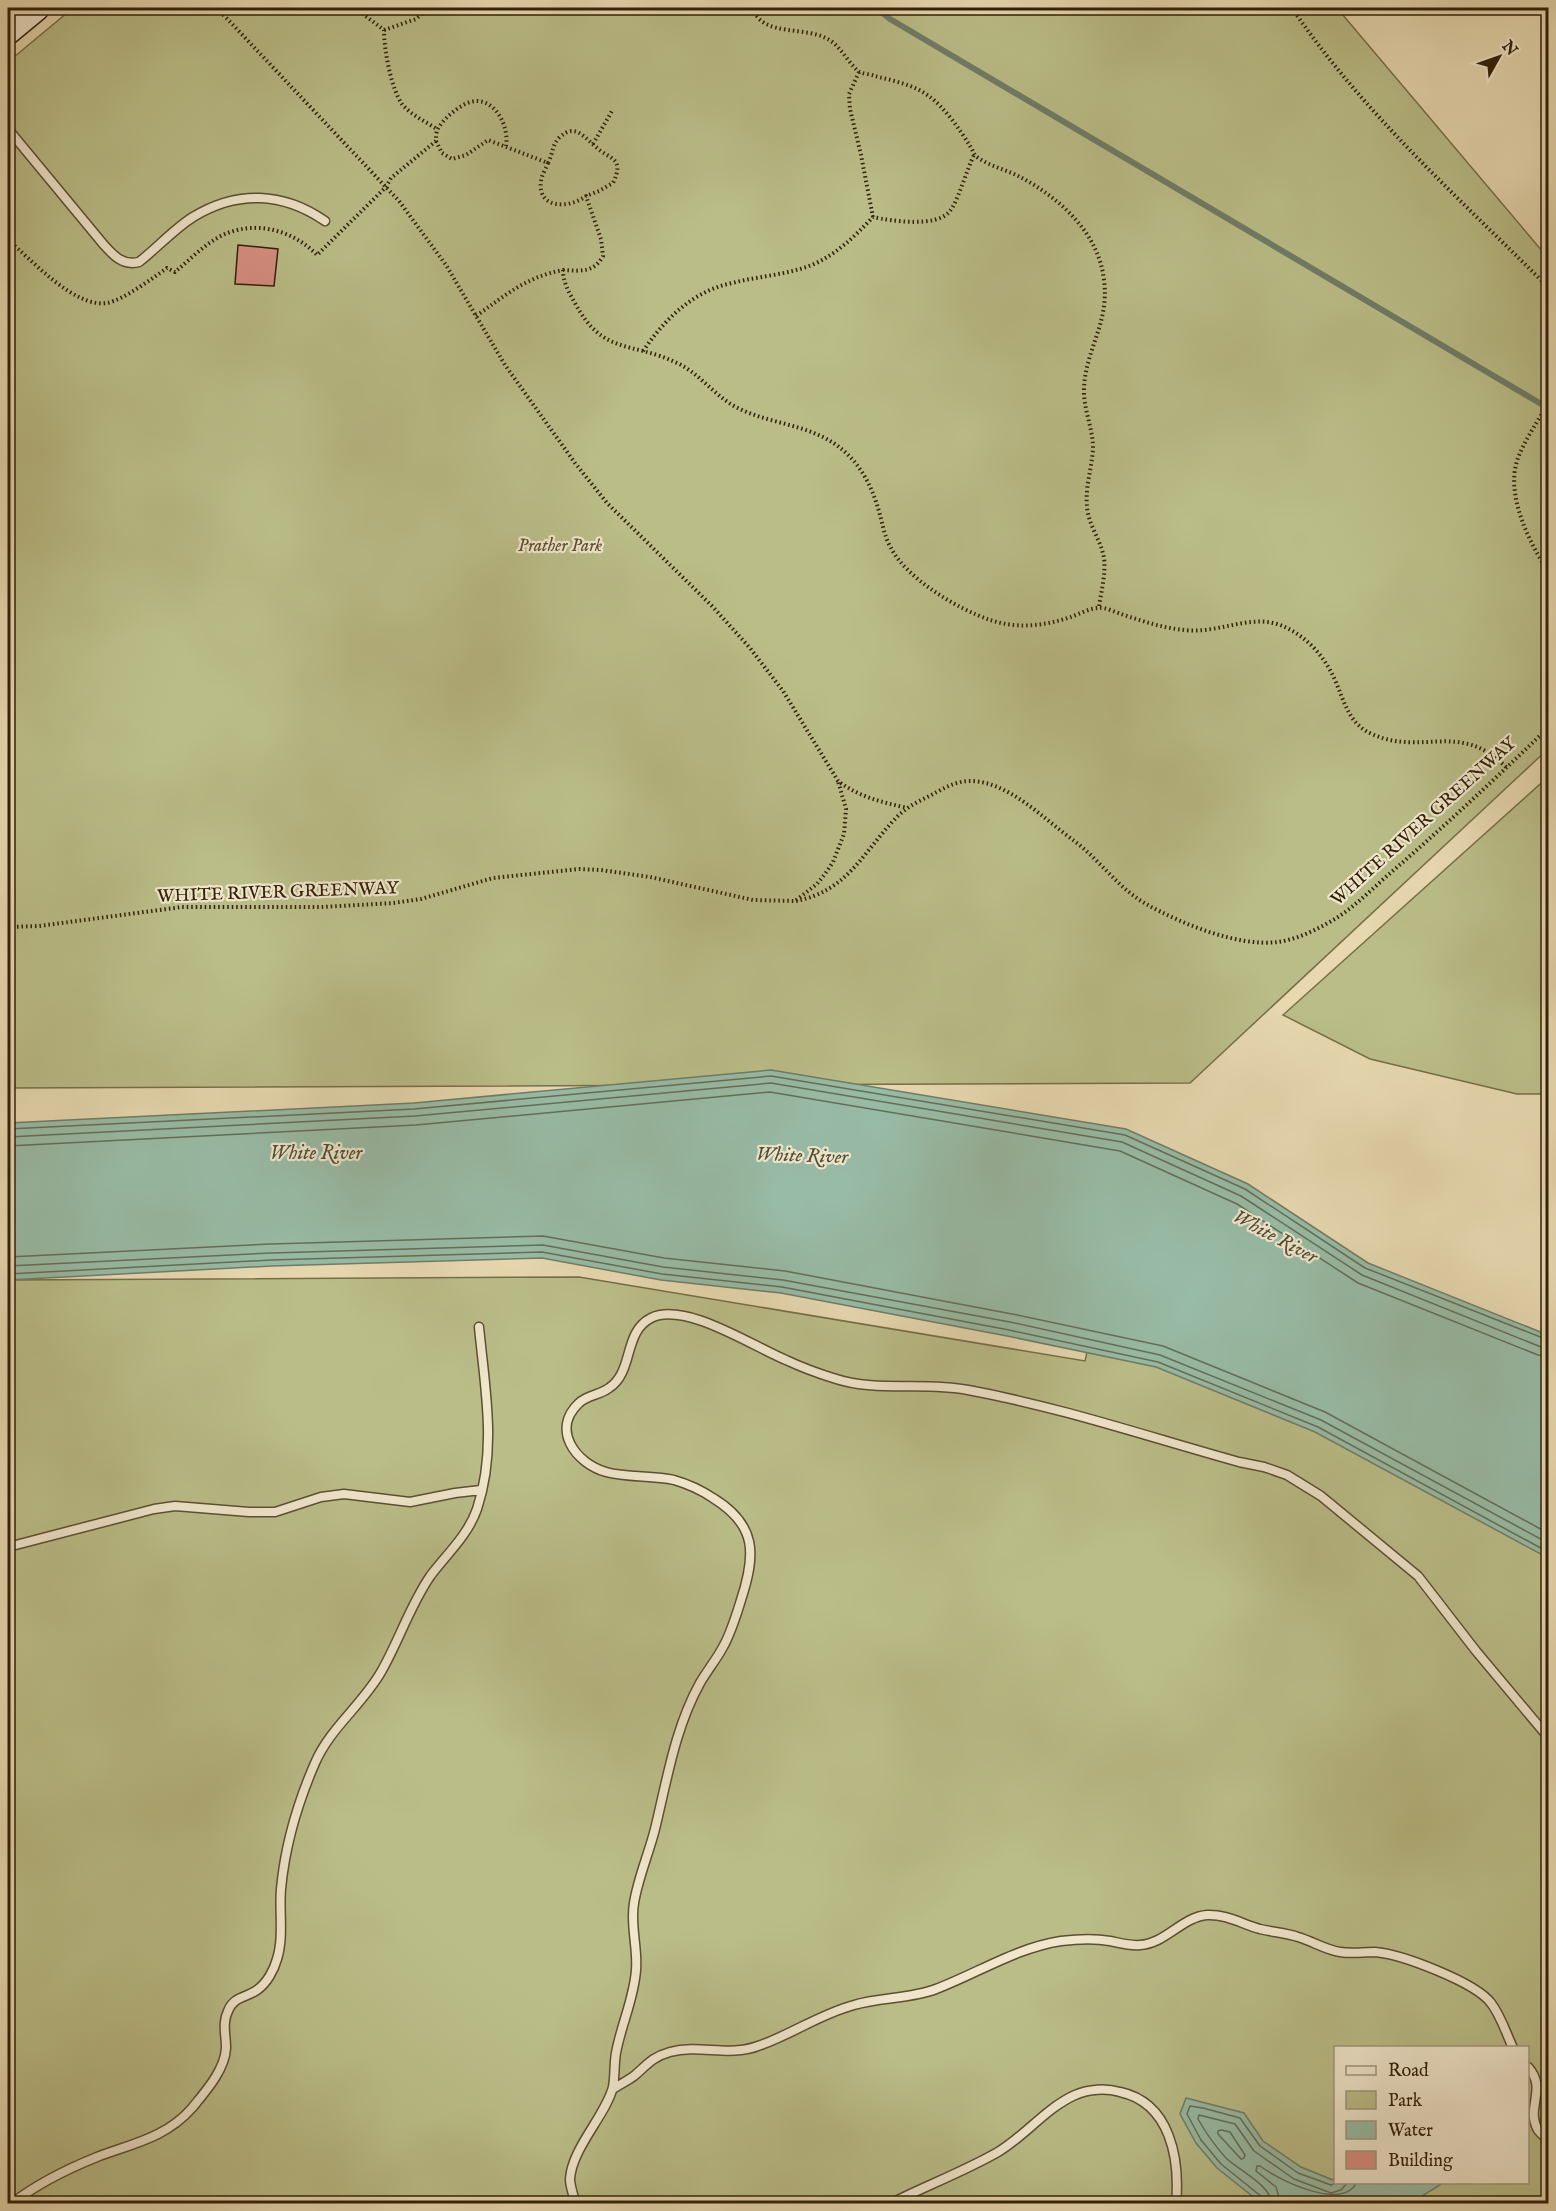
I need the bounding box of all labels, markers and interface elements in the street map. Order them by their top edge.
north arrow [1469,27,1529,87]
text: N [1496,36,1521,60]
park label: Prather Park [518,535,602,558]
street label: WHITE RIVER GREENWAY [1326,732,1522,911]
street label: WHITE RIVER GREENWAY [157,877,400,909]
water label: White River [270,1141,363,1166]
water label: White River [755,1142,850,1170]
water label: White River [1228,1204,1323,1270]
legend [1334,2046,1529,2184]
text: Road [1388,2060,1429,2083]
text: Park [1388,2090,1423,2113]
text: Water [1388,2120,1433,2143]
text: Building [1388,2150,1453,2173]

